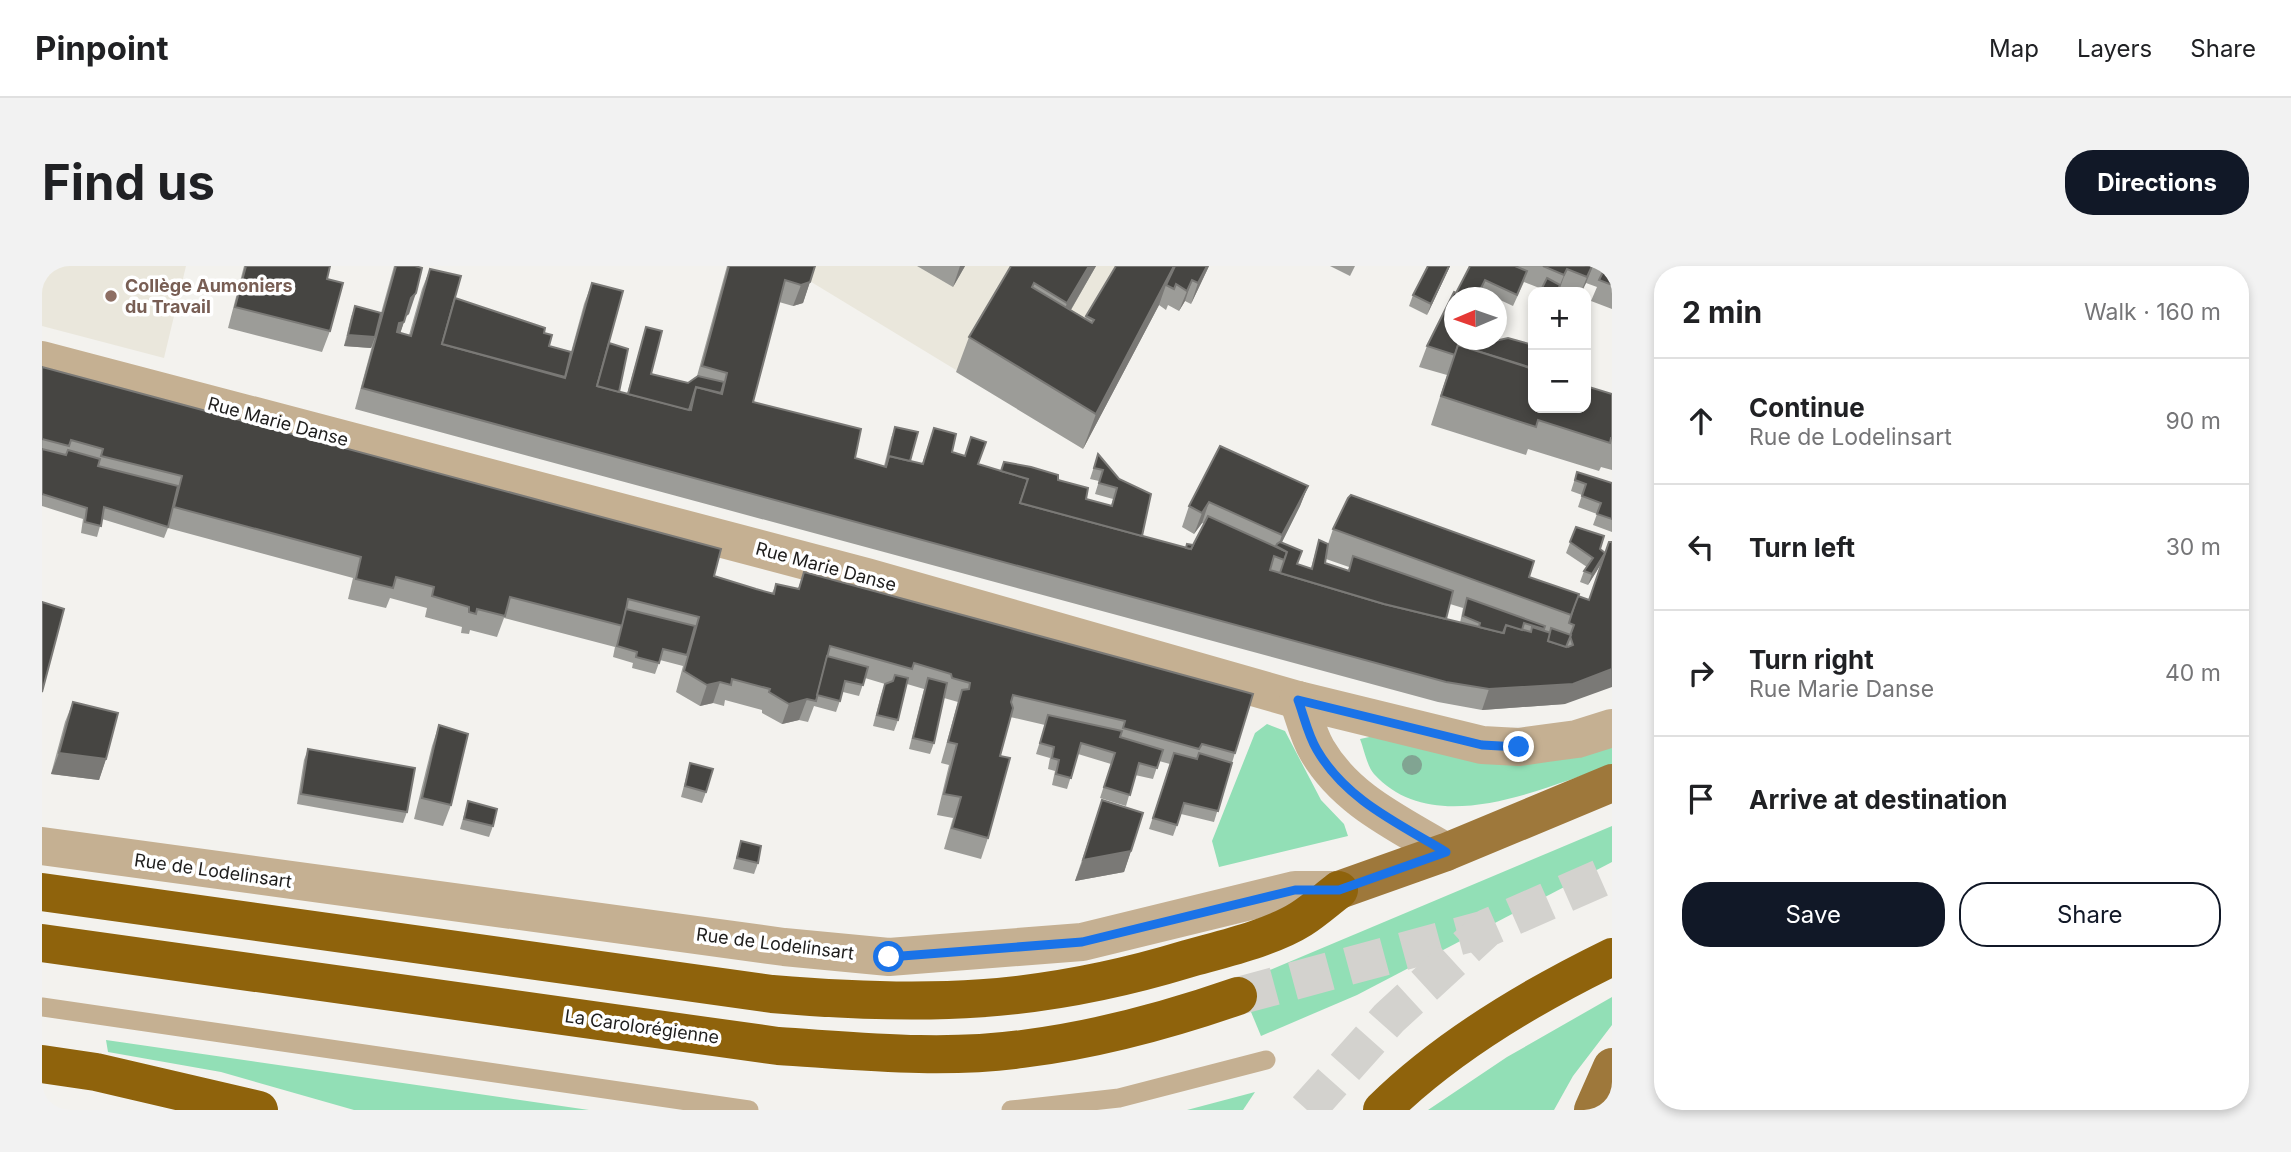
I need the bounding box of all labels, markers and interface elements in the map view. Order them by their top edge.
text: Pinpoint [35,28,168,68]
text: Map [1989,34,2039,63]
text: Layers [2077,34,2152,63]
text: Share [2190,34,2256,63]
button: Directions [2065,150,2249,215]
text: Find us [42,153,215,212]
place label: Collège Aumoniers du Travail [125,275,293,317]
north arrow [1444,287,1507,350]
map controls [1528,287,1591,413]
button: + [1528,287,1591,350]
marker: Collège Aumoniers du Travail [103,288,119,304]
text: 2 min [1682,294,1762,330]
text: Walk · 160 m [2084,298,2221,326]
button: − [1528,350,1591,413]
text: Continue [1749,392,1865,423]
street label: Rue Marie Danse [205,393,351,450]
icon: ahead [1682,402,1720,440]
text: 90 m [2166,407,2221,435]
text: Rue de Lodelinsart [1749,423,1952,451]
icon: left [1682,528,1720,566]
text: Turn left [1749,532,1855,563]
text: 30 m [2166,533,2221,561]
street label: Rue Marie Danse [753,538,899,595]
text: Turn right [1749,644,1874,675]
icon: right [1682,654,1720,692]
text: 40 m [2165,659,2221,687]
text: Rue Marie Danse [1749,675,1934,703]
route end [1503,731,1534,762]
icon: arrive [1682,780,1720,818]
text: Arrive at destination [1749,784,2008,815]
street label: Rue de Lodelinsart [133,849,293,892]
button: Save [1682,882,1945,947]
button: Share [1959,882,2221,947]
street label: Rue de Lodelinsart [695,923,855,964]
route start [873,941,904,972]
street label: La Carolorégienne [564,1005,721,1048]

